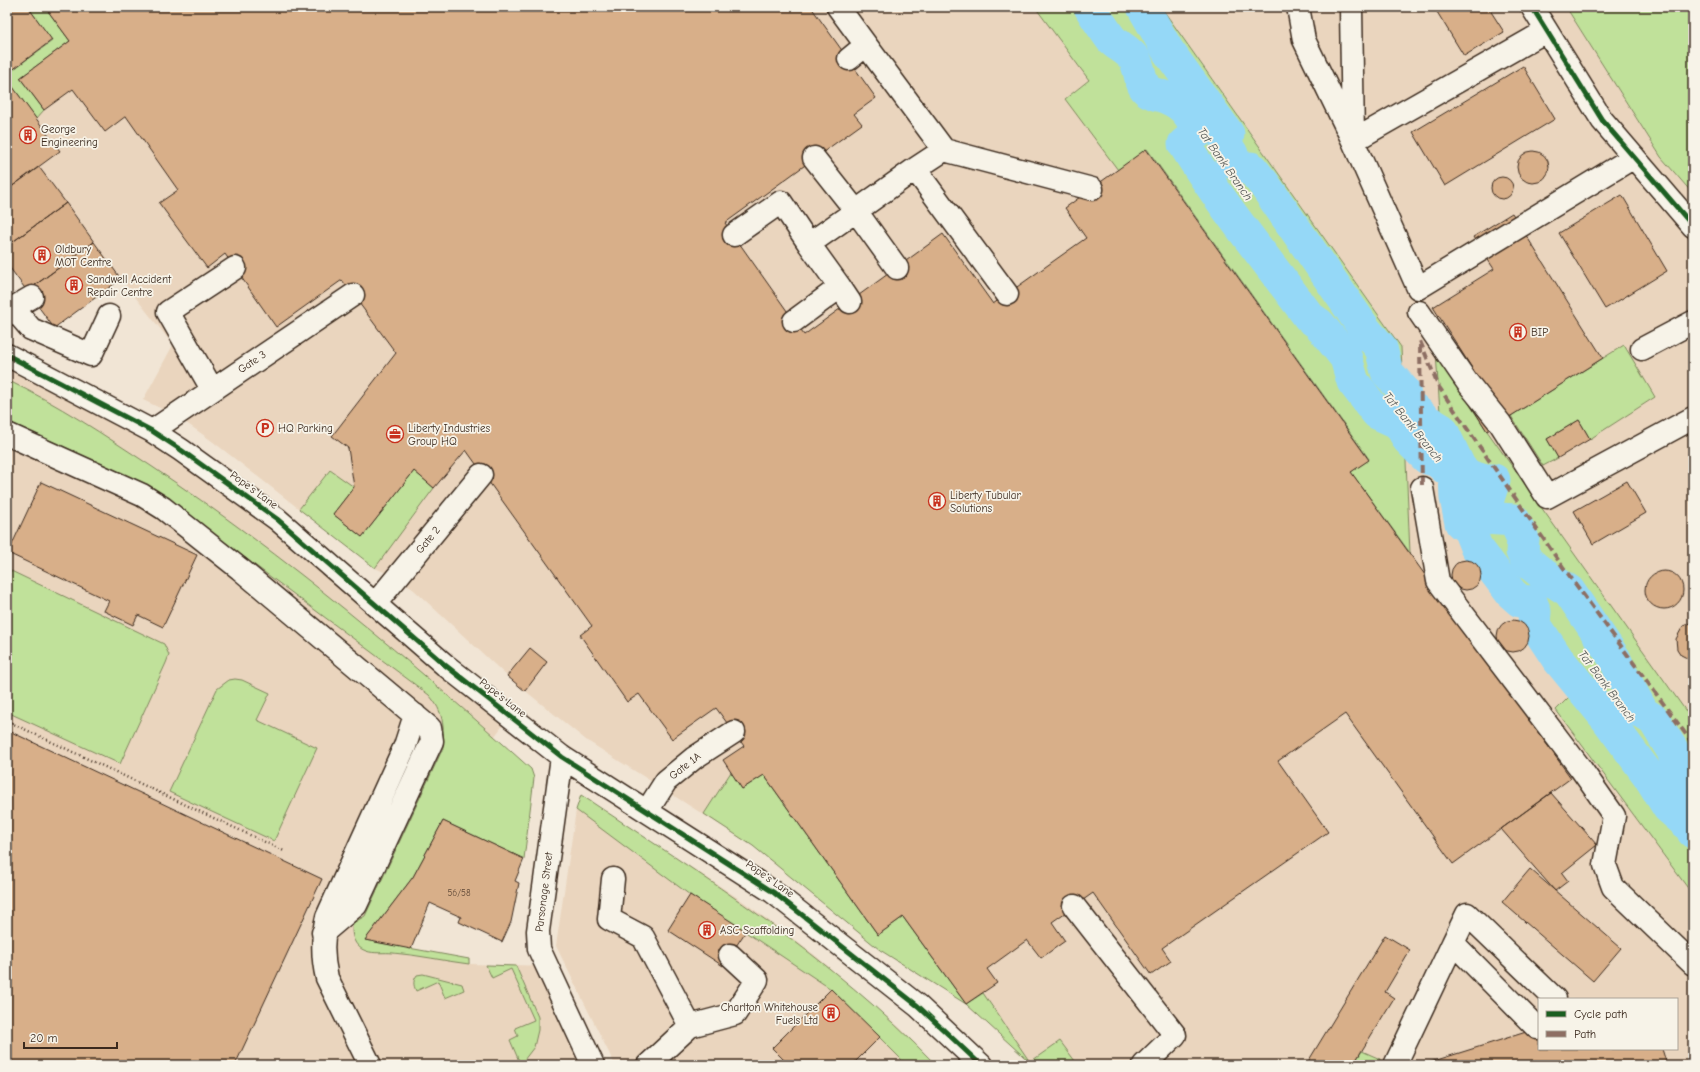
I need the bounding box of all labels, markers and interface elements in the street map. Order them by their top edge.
place label: George Engineering [41,123,98,149]
building icon: George Engineering [18,125,38,145]
water label: Tat Bank Branch [1195,125,1255,203]
place label: Oldbury MOT Centre [55,243,112,269]
building icon: Oldbury MOT Centre [32,245,52,265]
place label: Sandwell Accident Repair Centre [87,273,172,299]
building icon: Sandwell Accident Repair Centre [64,275,84,295]
building icon: BIP [1508,322,1528,342]
place label: BIP [1531,326,1548,339]
street label: Gate 3 [235,348,269,376]
water label: Tat Bank Branch [1380,389,1446,465]
parking icon: HQ Parking [255,418,275,438]
place label: HQ Parking [278,422,333,435]
place label: Liberty Industries Group HQ [408,422,490,448]
office icon: Liberty Industries Group HQ [385,424,405,444]
street label: Pope's Lane [228,468,281,512]
place label: Liberty Tubular Solutions [950,489,1021,515]
building icon: Liberty Tubular Solutions [927,491,947,511]
street label: Gate 2 [413,524,443,556]
water label: Tat Bank Branch [1575,647,1639,725]
street label: Pope's Lane [477,676,529,721]
street label: Gate 1A [667,749,704,782]
street label: Parsonage Street [533,850,555,933]
street label: Pope's Lane [743,858,797,901]
house number: 56/58 [447,888,471,898]
building icon: ASC Scaffolding [697,920,717,940]
place label: ASC Scaffolding [720,924,794,937]
legend [1538,998,1678,1050]
place label: Charlton Whitehouse Fuels Ltd [721,1001,818,1027]
building icon: Charlton Whitehouse Fuels Ltd [821,1003,841,1023]
text: Cycle path [1574,1007,1627,1021]
scale bar [24,1024,117,1050]
text: Path [1574,1027,1596,1041]
text: 20 m [30,1031,58,1045]

